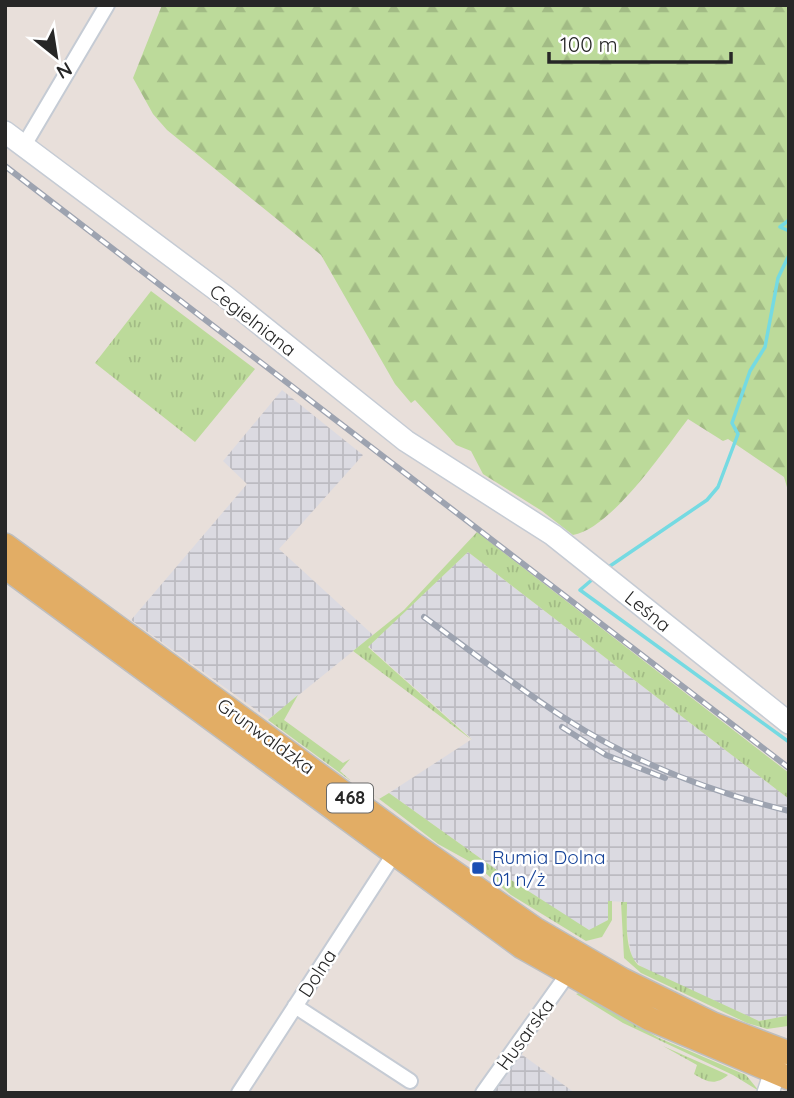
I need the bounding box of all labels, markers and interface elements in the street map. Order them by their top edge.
north arrow [21,21,91,91]
scale bar [549,21,731,65]
text: 100 m [560,31,618,57]
text: N [52,57,77,85]
street label: Cegielniana [205,279,301,361]
street label: Leśna [620,585,676,637]
street label: Grunwaldzka [213,693,319,779]
road number: 468 [327,784,373,812]
place label: Rumia Dolna 01 n/ż [492,845,606,891]
marker: Rumia Dolna 01 n/ż [470,860,486,876]
street label: Dolna [293,945,341,1001]
street label: Husarska [491,993,559,1075]

